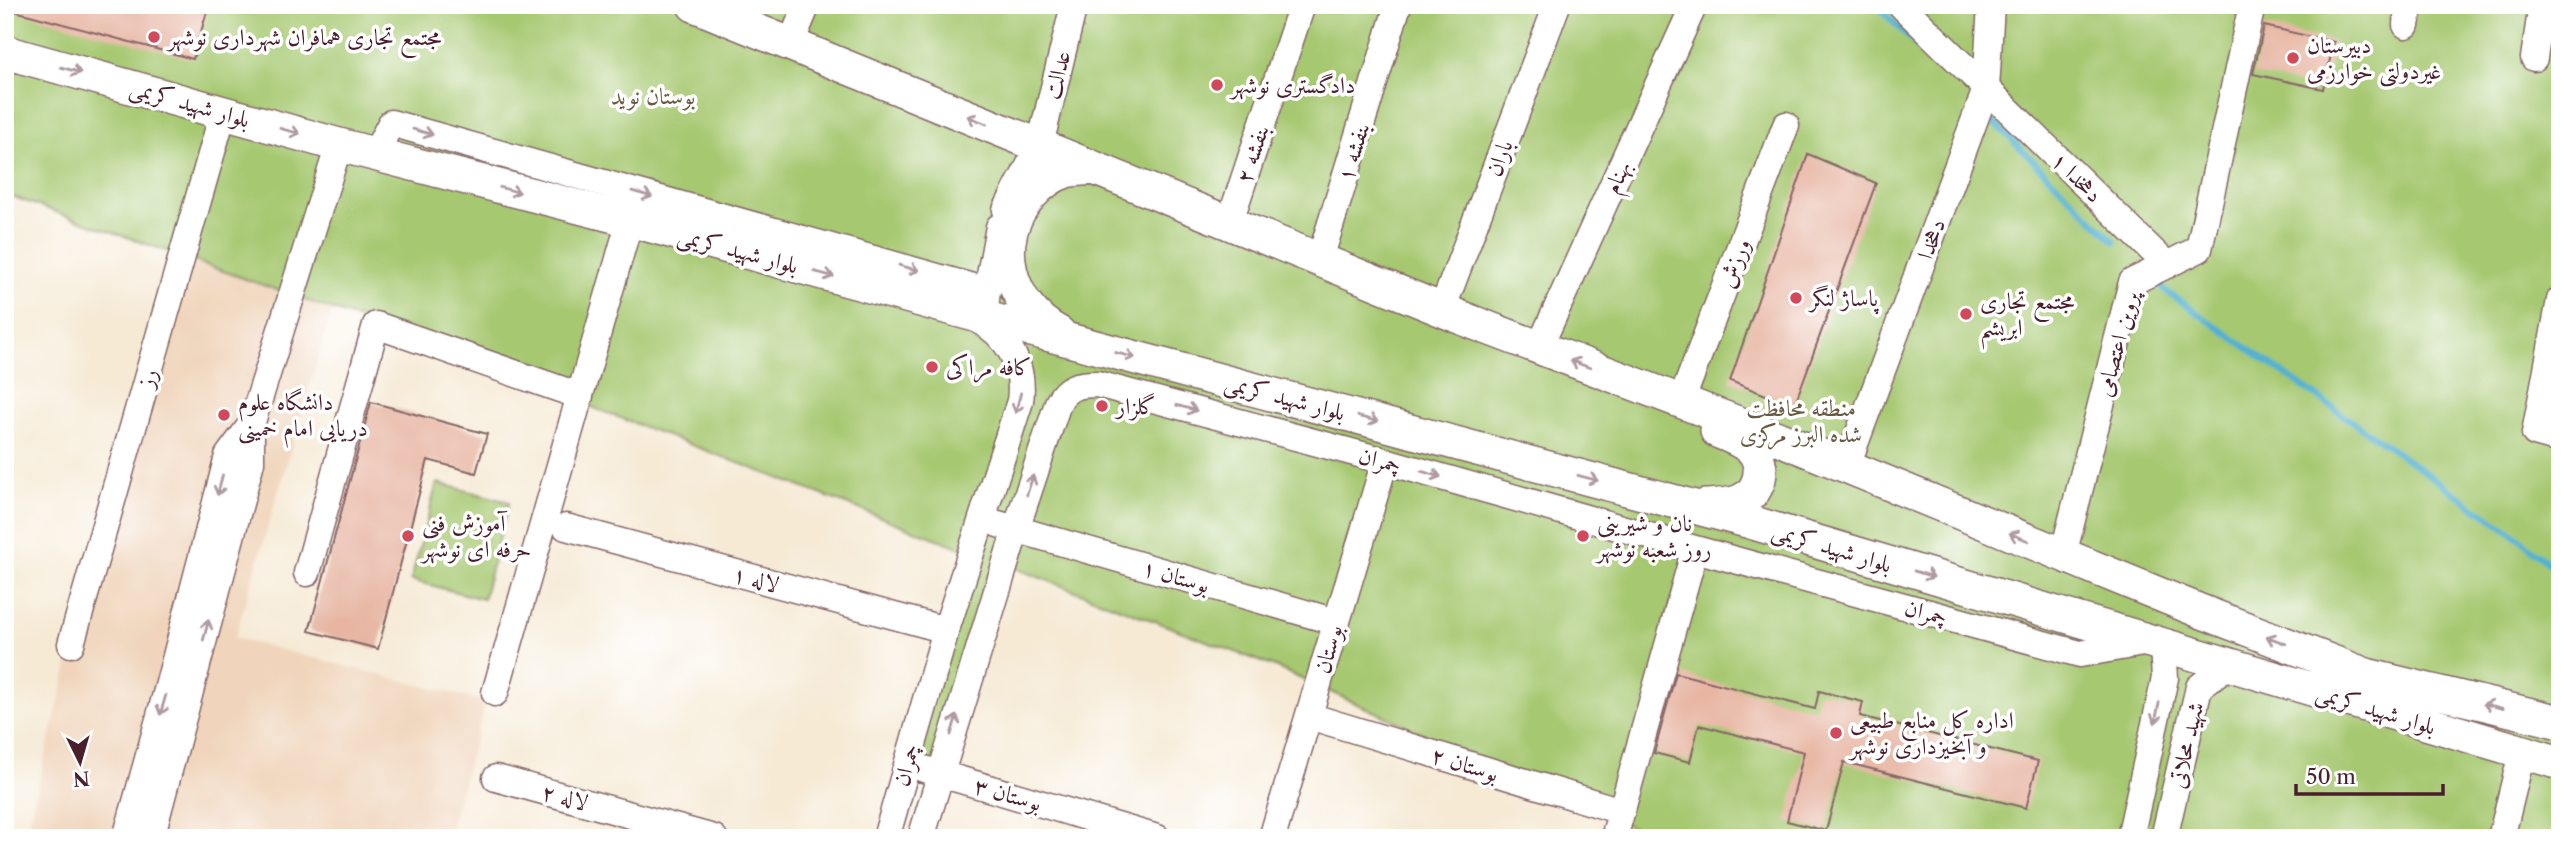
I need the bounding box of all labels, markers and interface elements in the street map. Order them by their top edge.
place label: مجتمع تجاری همافران شهرداری نوشهر [166,23,441,58]
marker: مجتمع تجاری همافران شهرداری نوشهر [146,29,162,45]
place label: دبیرستان غیردولتی خوارزمی [2307,31,2441,87]
street label: عدالت [1037,48,1077,102]
marker: دبیرستان غیردولتی خوارزمی [2285,50,2301,66]
one-way arrow [60,65,82,78]
place label: دادگستری نوشهر [1229,71,1355,100]
street label: بلوار شهید کریمی [126,72,253,135]
marker: دادگستری نوشهر [1209,77,1225,93]
park label: بوستان نوید [611,82,695,111]
one-way arrow [966,112,988,125]
street label: بنفشه ۱ [1331,119,1375,185]
street label: بنفشه ۲ [1229,121,1275,187]
one-way arrow [278,125,301,138]
one-way arrow [412,127,434,140]
street label: باران [1479,136,1519,180]
street label: دهخدا ۱ [2045,146,2109,208]
street label: بهنام [1597,156,1642,200]
one-way arrow [499,184,521,197]
one-way arrow [631,188,653,201]
street label: دهخدا [1911,215,1951,263]
street label: بلوار شهید کریمی [674,220,801,281]
street label: ورزش [1712,234,1756,292]
one-way arrow [897,262,919,275]
one-way arrow [813,268,835,281]
place label: پاساژ لنگر [1808,284,1880,315]
street label: پروین اعتصامی [2090,286,2146,400]
place label: مجتمع تجاری ابریشم [1980,287,2075,350]
marker: پاساژ لنگر [1788,290,1804,306]
marker: مجتمع تجاری ابریشم [1958,306,1974,322]
one-way arrow [1113,349,1135,362]
place label: کافه مراکی [946,353,1032,383]
one-way arrow [1570,357,1591,370]
marker: کافه مراکی [924,359,940,375]
street label: رز [130,365,163,393]
street label: بلوار شهید کریمی [1221,367,1348,428]
place label: دانشگاه علوم دریایی امام خمینی [238,388,368,448]
one-way arrow [1011,392,1024,414]
place label: گلزار [1114,392,1156,421]
park label: منطقه محافظت شده البرز مرکزی [1740,394,1862,450]
marker: گلزار [1094,398,1110,414]
one-way arrow [1175,402,1198,415]
marker: دانشگاه علوم دریایی امام خمینی [216,407,232,423]
one-way arrow [1357,414,1379,427]
street label: چمران [1355,441,1404,480]
one-way arrow [1419,468,1441,481]
one-way arrow [213,473,226,496]
one-way arrow [1577,473,1599,486]
one-way arrow [1025,475,1037,497]
place label: آموزش فنی حرفه ای نوشهر [420,509,531,564]
place label: نان و شیرینی روز شعبه نوشهر [1595,509,1711,564]
street label: بلوار شهید کریمی [1768,516,1895,580]
marker: آموزش فنی حرفه ای نوشهر [400,528,416,544]
marker: نان و شیرینی روز شعبه نوشهر [1575,528,1591,544]
one-way arrow [2009,530,2031,543]
street label: بوستان ۱ [1139,553,1213,600]
street label: لاله ۱ [730,559,782,599]
one-way arrow [1913,569,1935,582]
street label: چمران [1901,593,1950,632]
one-way arrow [201,619,214,641]
street label: بوستان [1308,621,1349,677]
one-way arrow [2266,633,2287,646]
street label: بلوار شهید کریمی [2312,678,2439,742]
one-way arrow [156,694,169,716]
street label: شهید محلاتی [2162,699,2210,791]
one-way arrow [2482,699,2505,712]
one-way arrow [2150,701,2164,724]
place label: اداره كل منابع طبيعی و آبخيزداری نوشهر [1848,706,2014,761]
one-way arrow [949,715,962,737]
marker: اداره كل منابع طبيعی و آبخيزداری نوشهر [1828,725,1844,741]
north arrow [46,728,116,798]
street label: چمران [887,741,926,790]
street label: بوستان ۲ [1428,741,1502,788]
scale bar [2296,752,2442,796]
text: 50 m [2306,764,2356,789]
text: N [72,766,91,791]
street label: بوستان ۳ [971,771,1045,818]
street label: لاله ۲ [539,777,591,817]

